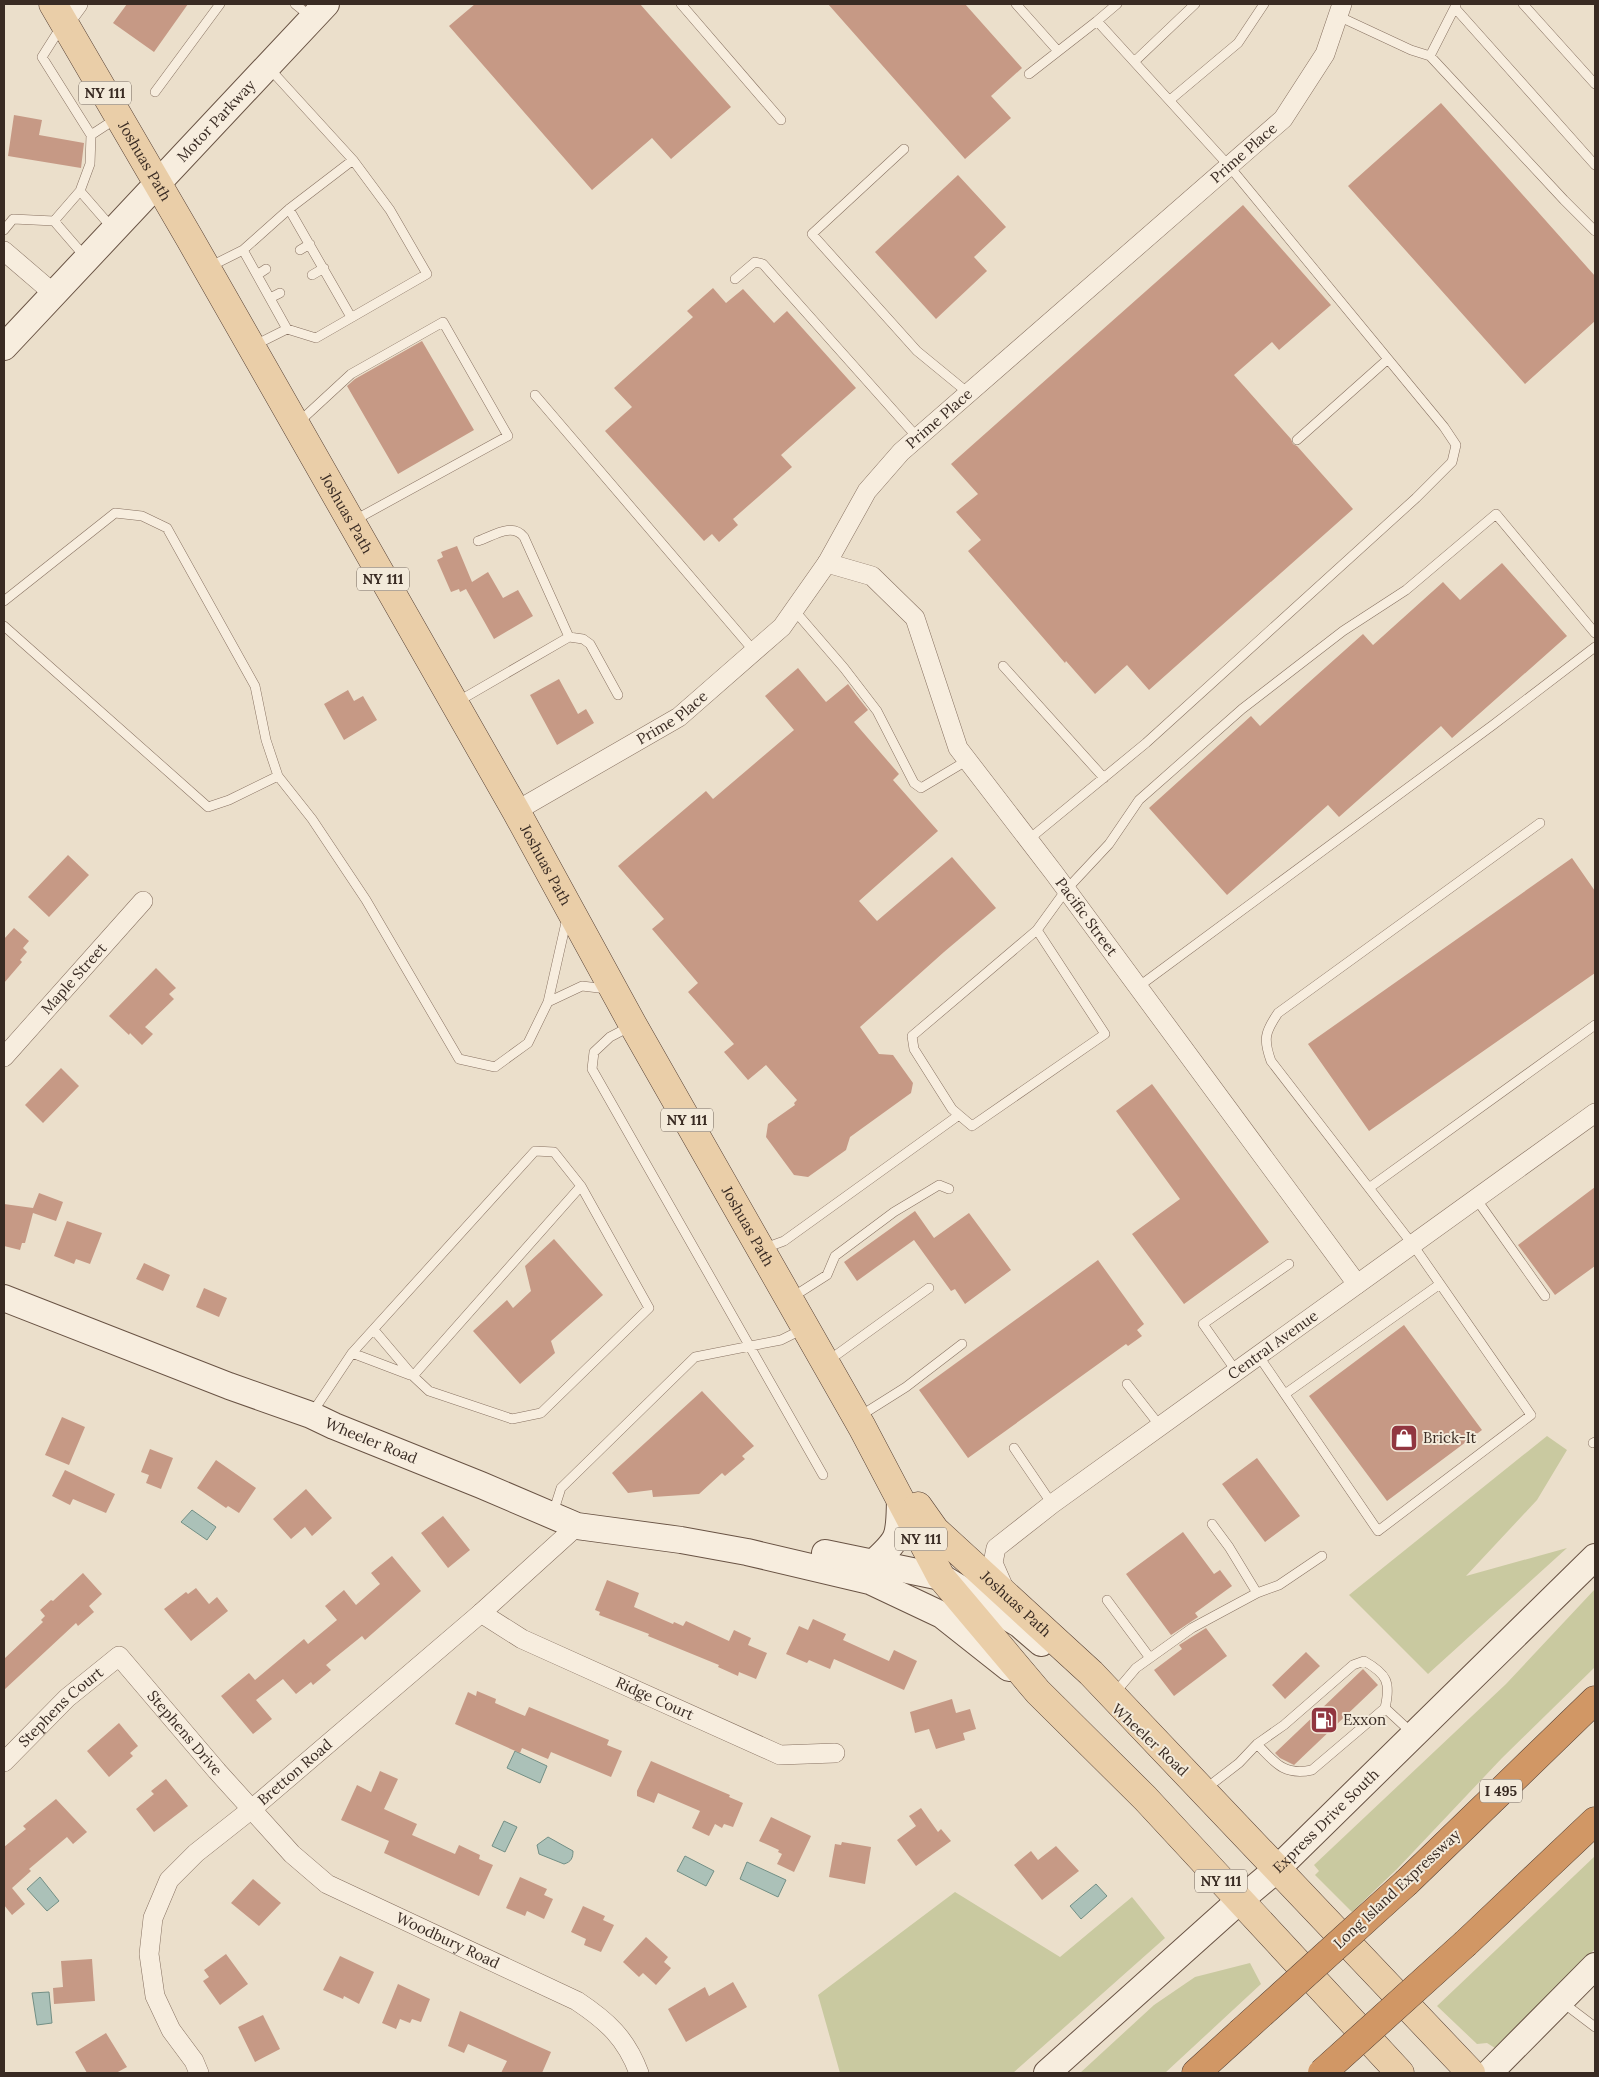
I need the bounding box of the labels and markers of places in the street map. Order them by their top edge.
shop icon: Brick-It [1389,1423,1419,1453]
place label: Brick-It [1423,1428,1476,1447]
fuel station icon: Exxon [1309,1705,1339,1735]
place label: Exxon [1343,1710,1386,1729]

